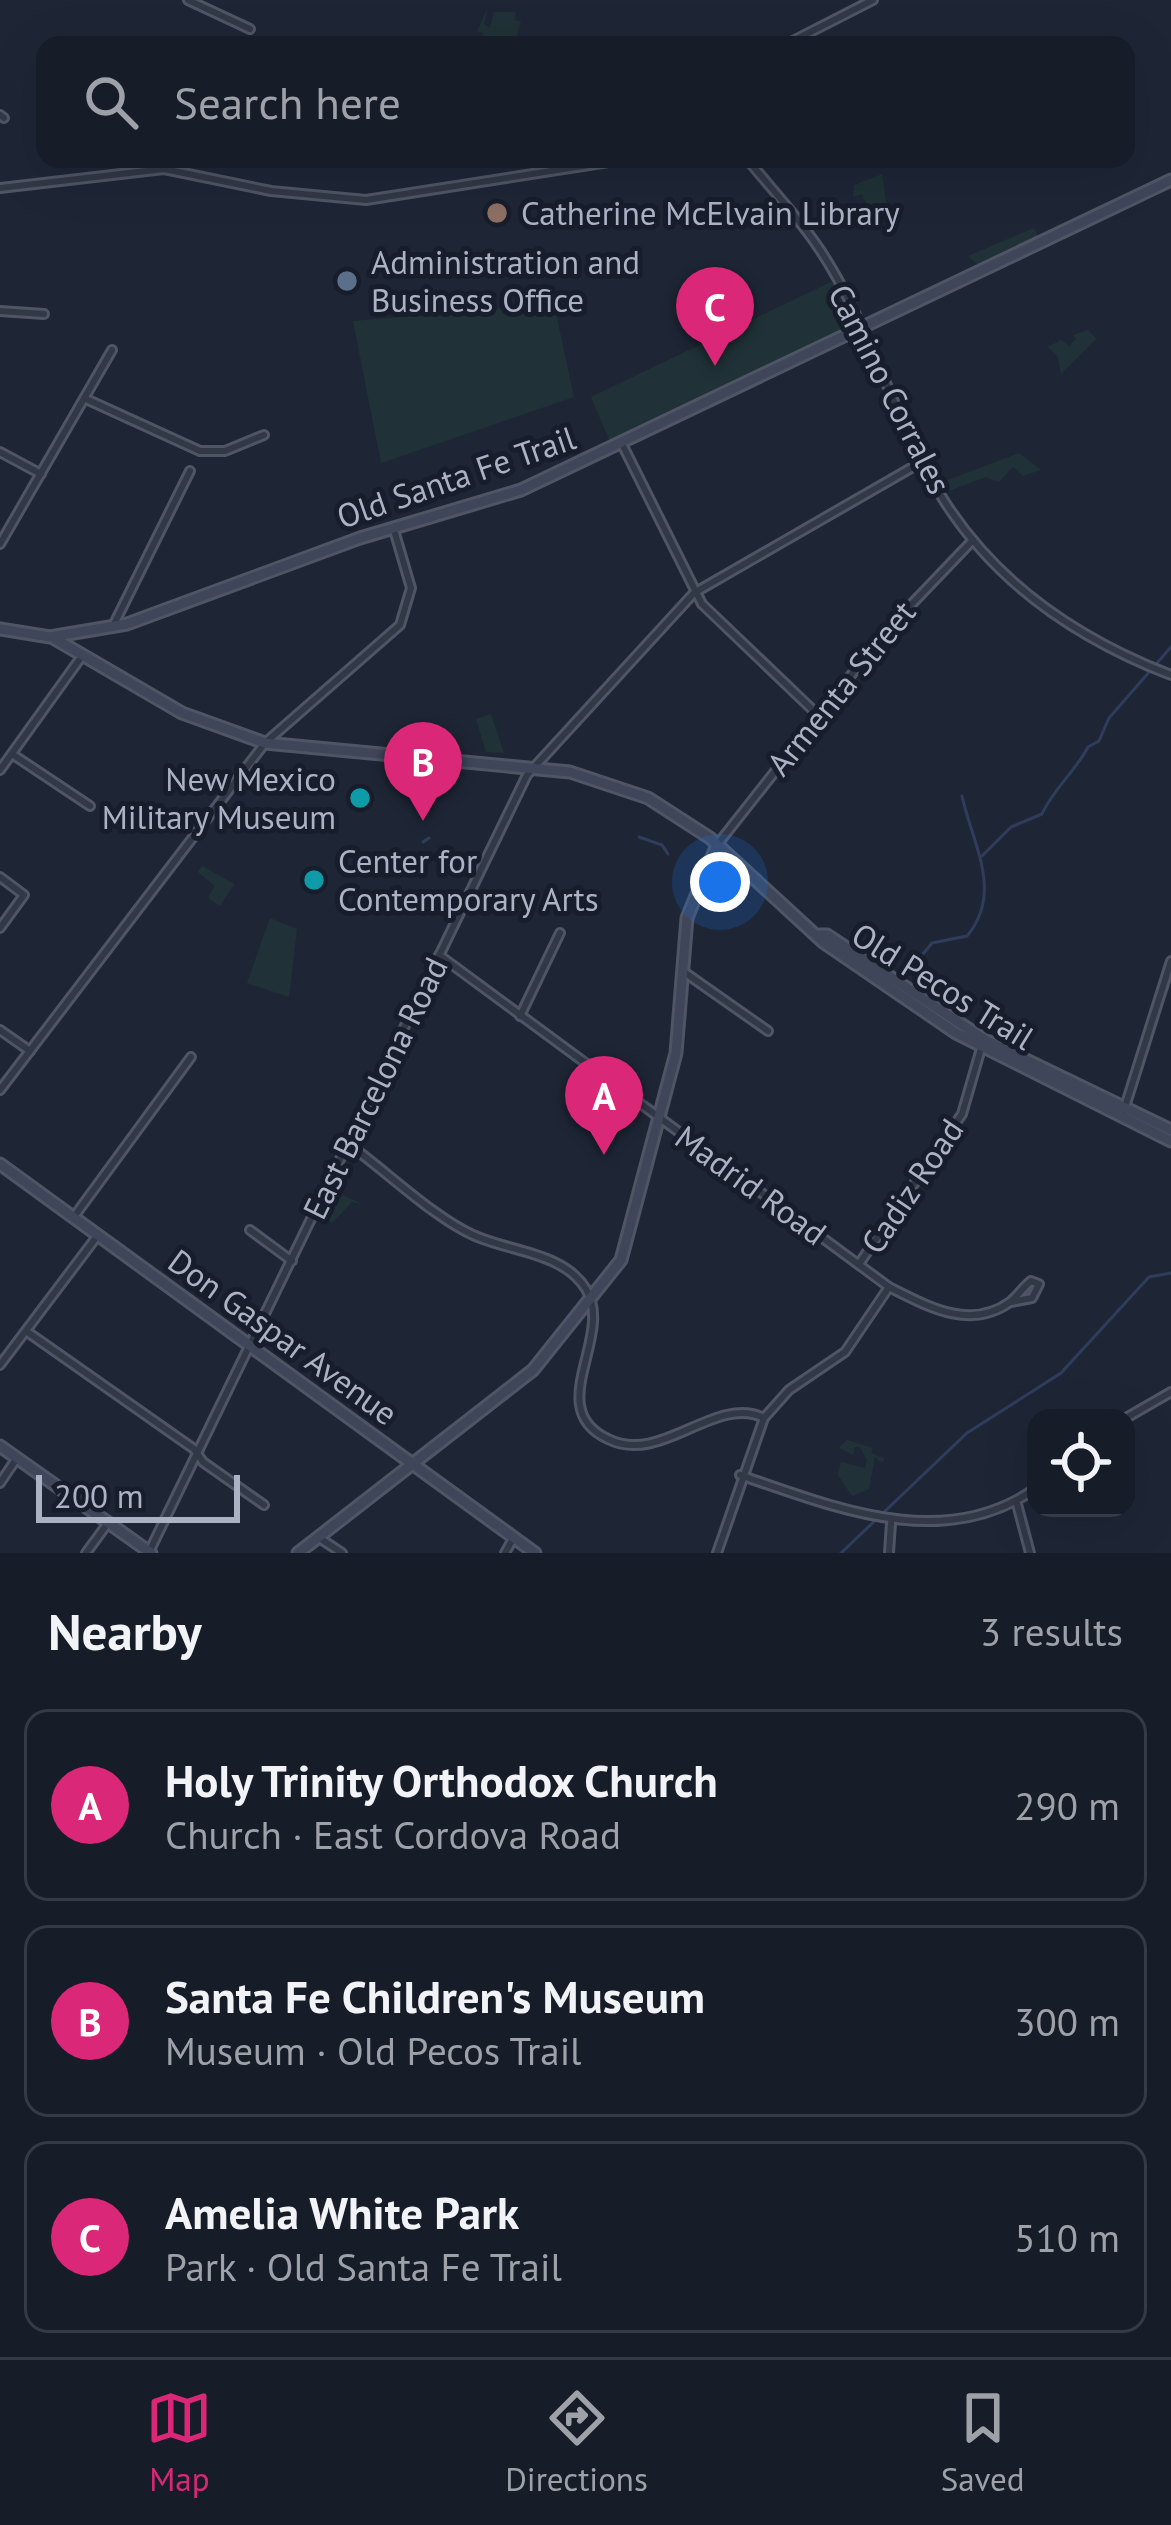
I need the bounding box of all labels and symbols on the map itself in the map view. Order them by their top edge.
place label: Catherine McElvain Library [521,191,900,234]
marker: Catherine McElvain Library [484,200,510,226]
place label: Administration and Business Office [371,240,640,321]
pin: C [676,267,754,366]
marker: Administration and Business Office [334,268,360,294]
street label: Camino Corrales [819,277,962,501]
street label: Old Santa Fe Trail [331,415,581,537]
street label: Armenta Street [757,591,924,784]
pin: B [384,722,462,821]
place label: New Mexico Military Museum [102,757,336,838]
marker: New Mexico Military Museum [347,785,373,811]
place label: Center for Contemporary Arts [338,839,599,920]
your location [690,852,750,912]
marker: Center for Contemporary Arts [301,867,327,893]
street label: Old Pecos Trail [844,913,1043,1059]
street label: East Barcelona Road [293,950,457,1226]
pin: A [565,1056,643,1155]
street label: Cadiz Road [851,1110,972,1261]
street label: Madrid Road [667,1115,835,1254]
street label: Don Gaspar Avenue [160,1239,406,1434]
scale bar [36,1469,240,1522]

